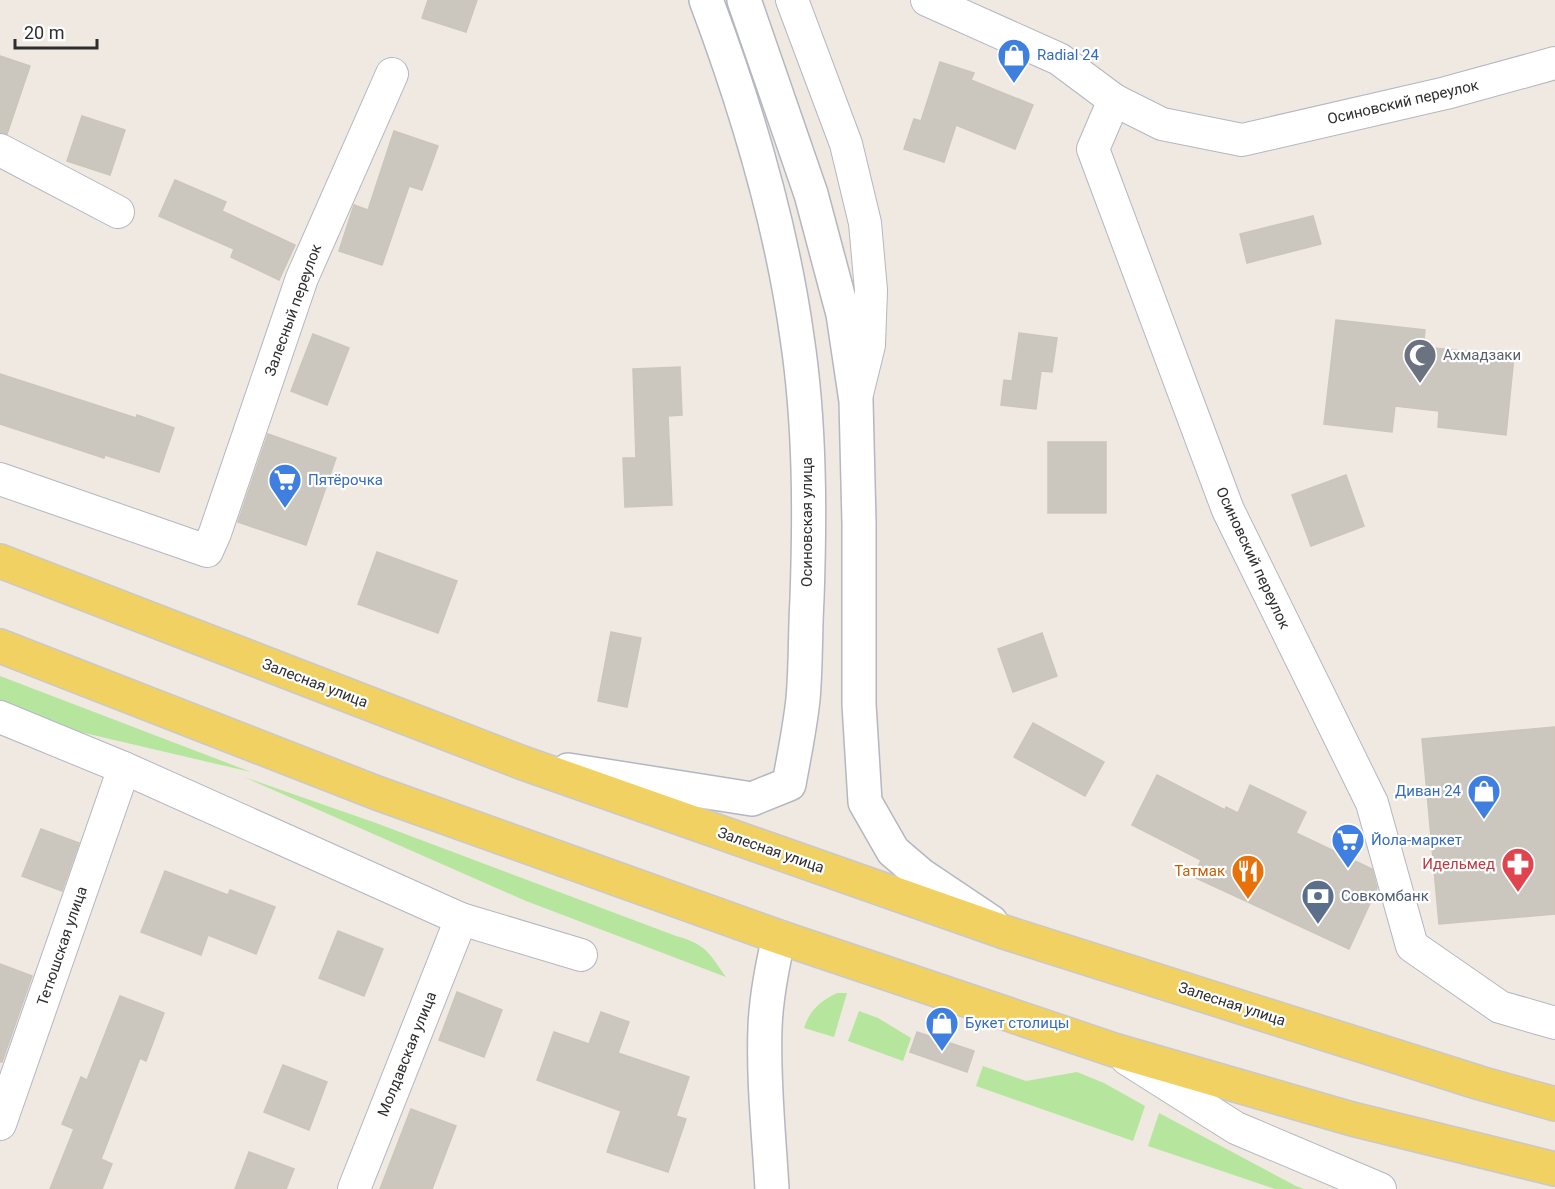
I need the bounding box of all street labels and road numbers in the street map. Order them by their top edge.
street label: Осиновский переулок [1326,76,1480,128]
street label: Залесный переулок [261,241,325,379]
street label: Осиновская улица [798,457,816,587]
street label: Осиновский переулок [1212,484,1294,632]
street label: Залесная улица [260,655,370,711]
street label: Залесная улица [715,823,827,877]
street label: Тетюшская улица [33,884,91,1008]
street label: Залесная улица [1176,978,1288,1030]
street label: Молдавская улица [374,989,440,1119]

